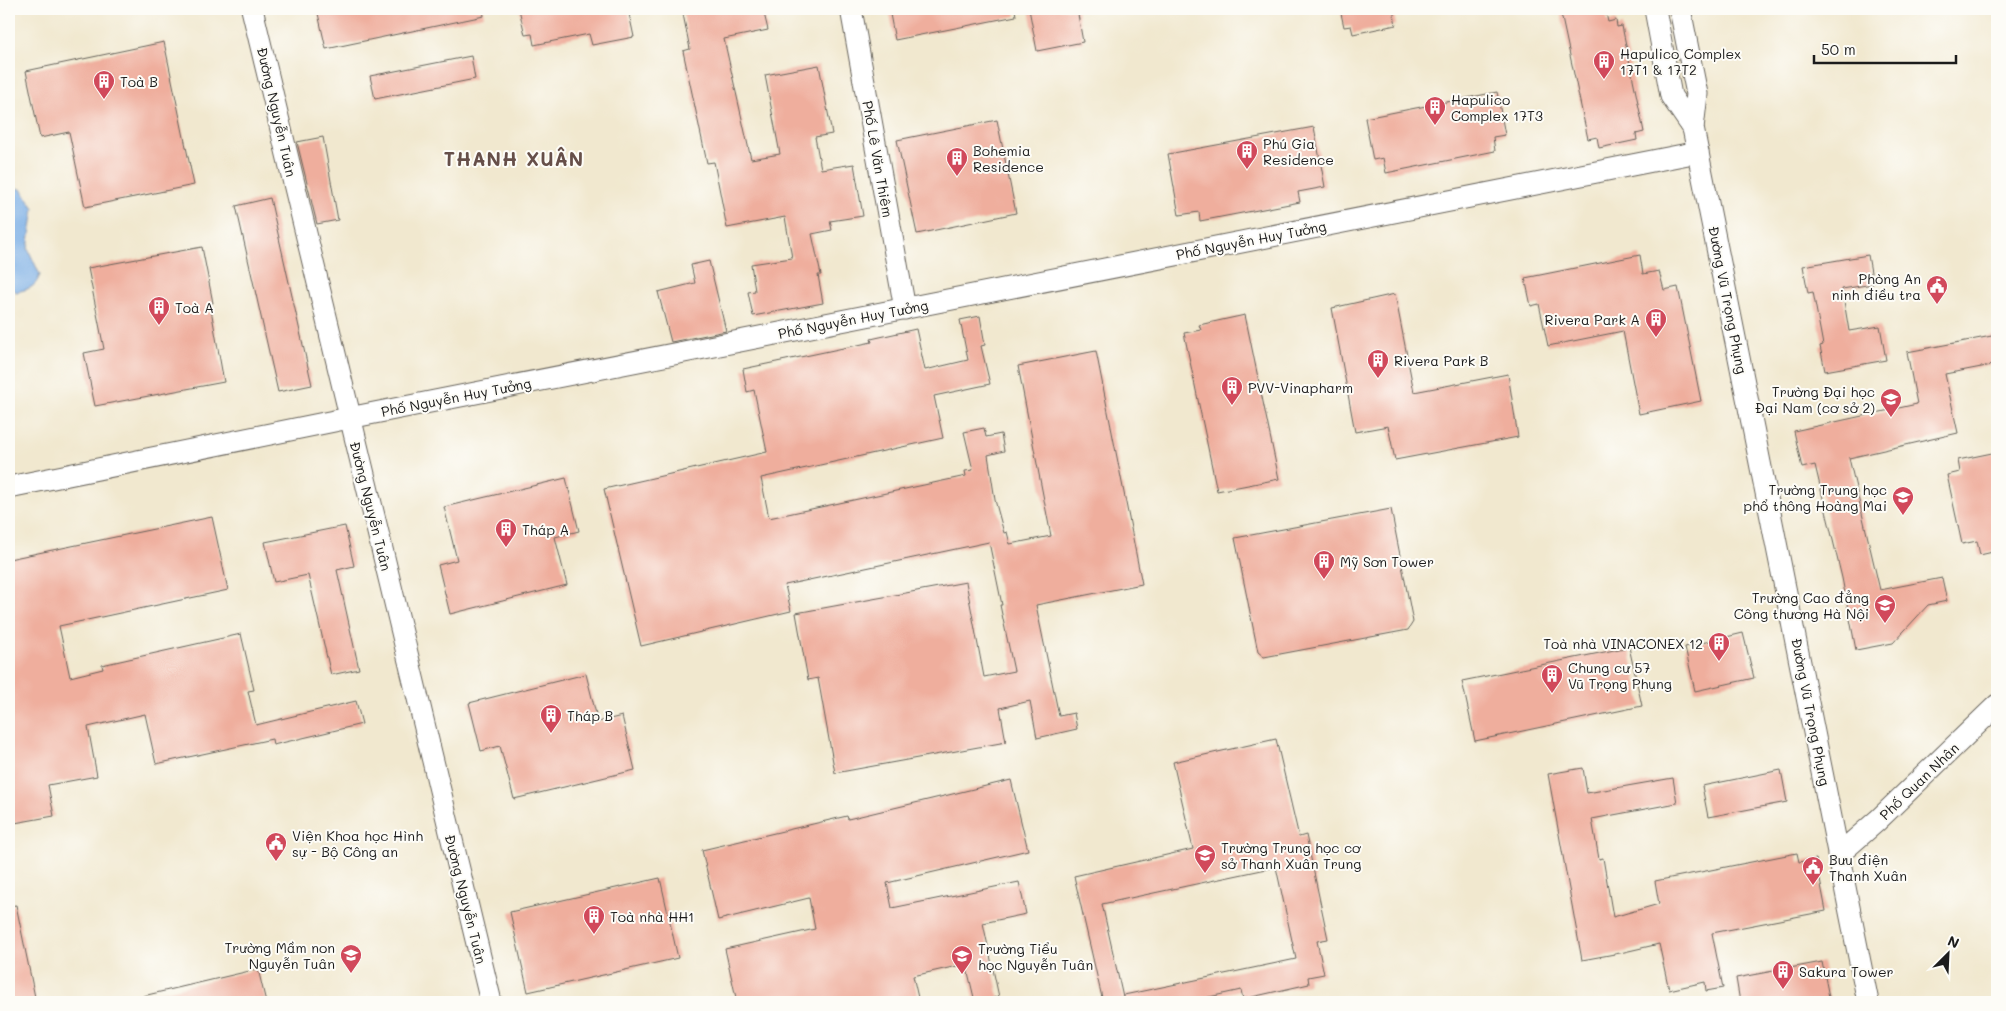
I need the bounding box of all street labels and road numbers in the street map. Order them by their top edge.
street label: Đường Nguyễn Tuân [253,45,301,179]
street label: Phố Lê Văn Thiêm [858,99,898,219]
street label: Phố Nguyễn Huy Tưởng [1174,216,1328,264]
street label: Đường Vũ Trọng Phụng [1704,224,1752,376]
street label: Phố Nguyễn Huy Tưởng [776,295,930,343]
street label: Phố Nguyễn Huy Tưởng [379,373,533,421]
street label: Đường Nguyễn Tuân [346,439,396,573]
street label: Đường Vũ Trọng Phụng [1787,636,1835,788]
street label: Phố Quan Nhân [1875,738,1963,824]
street label: Đường Nguyễn Tuân [441,832,491,966]

